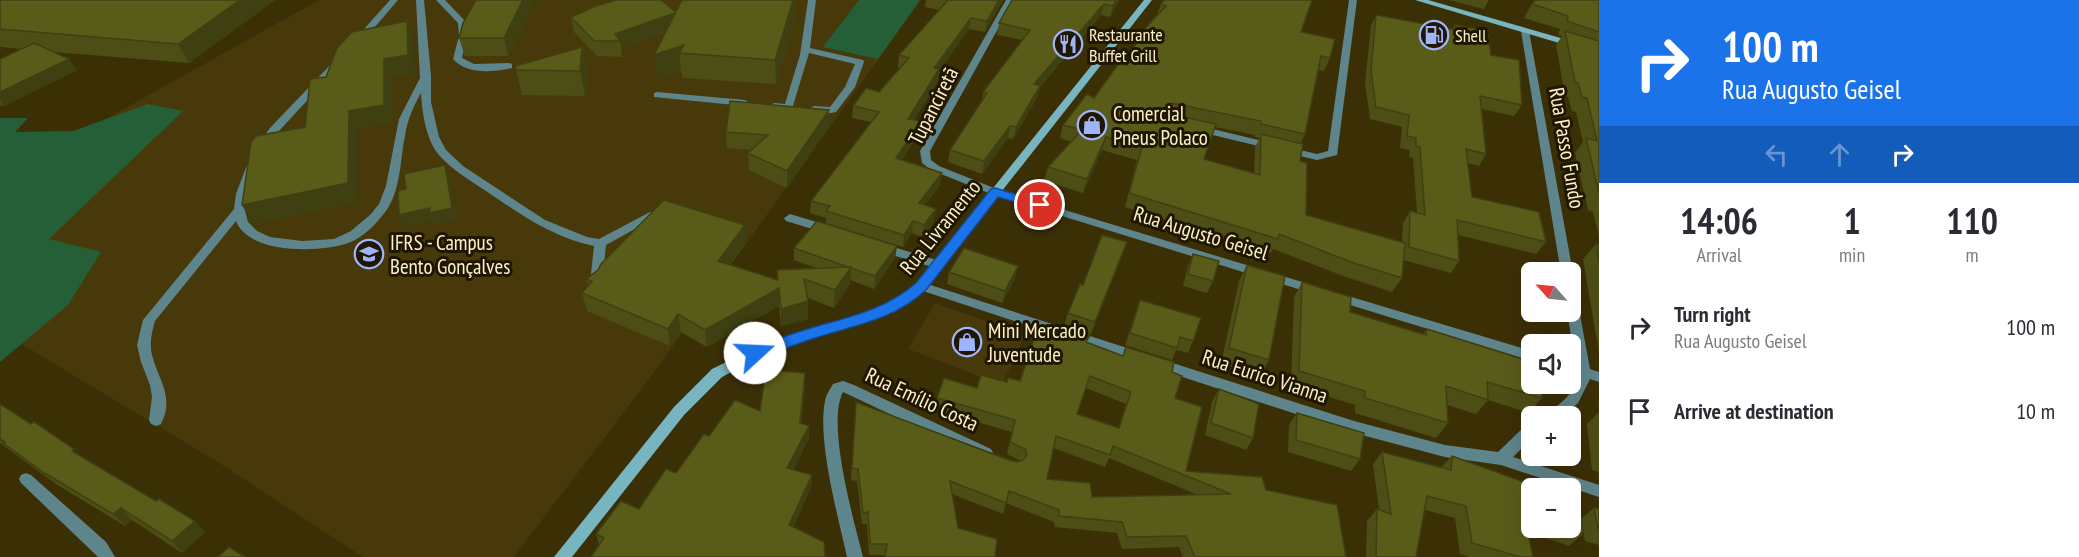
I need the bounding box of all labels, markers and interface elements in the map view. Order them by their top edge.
fuel station icon: Shell [1418,19,1450,51]
text: 100 m [1722,19,1819,74]
place label: Restaurante Buffet Grill [1089,23,1163,67]
place label: Shell [1455,24,1487,47]
icon: right [1623,24,1701,102]
restaurant icon: Restaurante Buffet Grill [1052,28,1084,60]
street label: Tupanciretã [902,62,964,150]
text: Rua Augusto Geisel [1722,72,1901,106]
street label: Rua Passo Fundo [1543,85,1591,211]
place label: Comercial Pneus Polaco [1113,100,1208,151]
shop icon: Comercial Pneus Polaco [1076,109,1108,141]
icon: left [1760,138,1793,171]
icon: ahead [1823,138,1856,171]
icon: right [1886,138,1919,171]
street label: Rua Livramento [894,174,986,280]
pin [1014,179,1065,230]
icon: arrive [1023,188,1056,221]
text: 14:06 [1680,197,1758,244]
text: 1 [1843,197,1861,244]
text: 110 [1946,197,1998,244]
street label: Rua Augusto Geisel [1131,200,1272,266]
place label: IFRS - Campus Bento Gonçalves [390,229,510,280]
school or university icon: IFRS - Campus Bento Gonçalves [353,238,385,270]
text: Arrival [1696,242,1742,268]
text: min [1839,242,1865,268]
text: m [1966,242,1979,268]
north arrow [1521,262,1581,322]
map controls [1521,262,1581,538]
text: Turn right [1674,300,1751,328]
icon: right [1623,311,1656,344]
text: 100 m [2006,313,2055,341]
place label: Mini Mercado Juventude [987,317,1086,368]
position arrow [723,321,787,385]
shop icon: Mini Mercado Juventude [951,326,983,358]
text: Rua Augusto Geisel [1674,328,1807,354]
button: sound [1521,334,1581,394]
street label: Rua Eurico Vianna [1199,343,1331,409]
street label: Rua Emílio Costa [861,361,983,437]
icon: arrive [1623,395,1656,428]
text: Arrive at destination [1674,397,1834,425]
text: 10 m [2016,397,2055,425]
button: + [1521,406,1581,466]
button: − [1521,478,1581,538]

